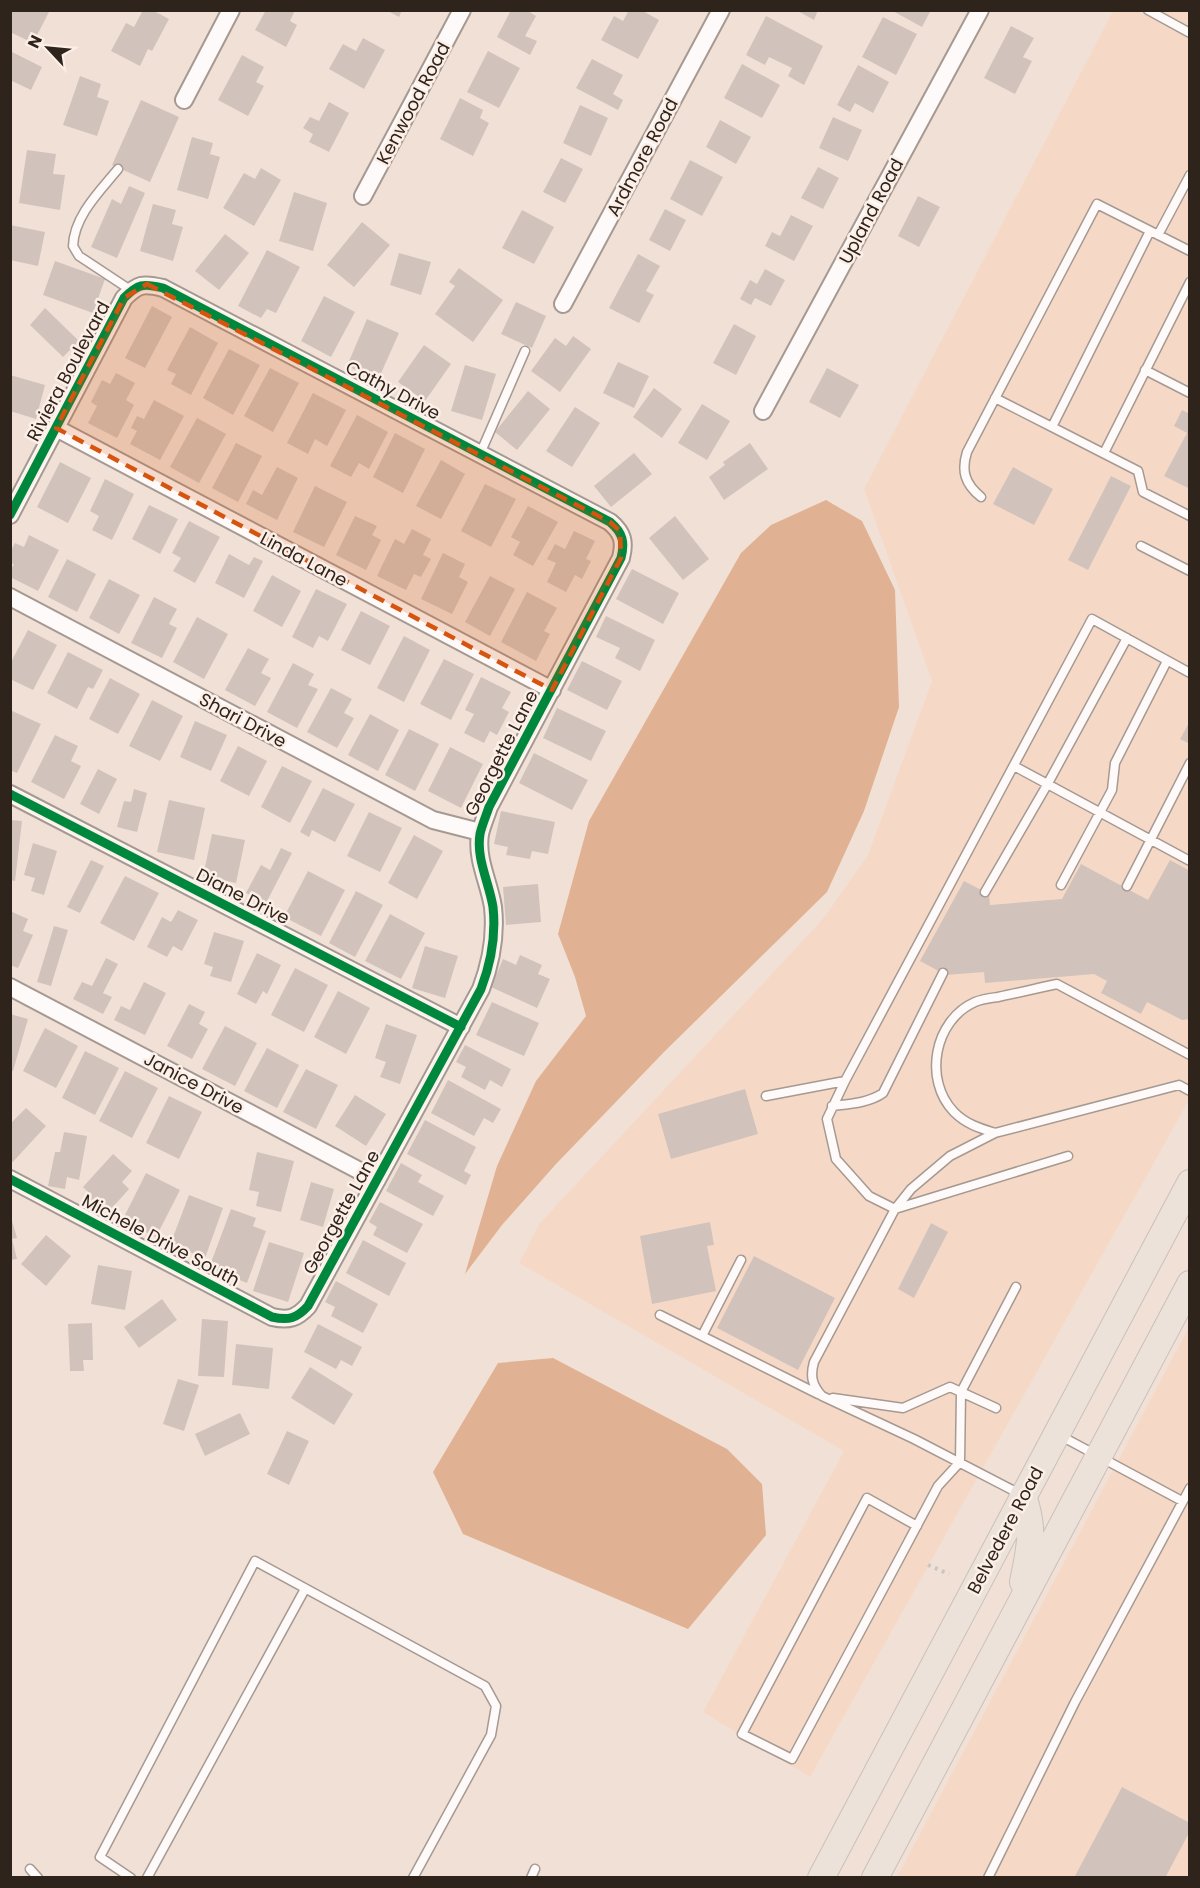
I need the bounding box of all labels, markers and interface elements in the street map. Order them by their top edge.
north arrow [18,18,78,78]
text: N [22,31,48,52]
street label: Kenwood Road [370,38,456,168]
street label: Ardmore Road [600,93,684,221]
street label: Upland Road [833,154,909,268]
street label: Riviera Boulevard [20,296,116,446]
street label: Cathy Drive [341,355,445,425]
street label: Linda Lane [256,526,352,592]
street label: Georgette Lane [458,686,544,820]
street label: Shari Drive [195,687,291,753]
street label: Diane Drive [192,862,294,930]
street label: Janice Drive [140,1046,248,1120]
street label: Georgette Lane [297,1145,385,1279]
street label: Michele Drive South [78,1188,244,1292]
street label: Belvedere Road [961,1462,1049,1598]

